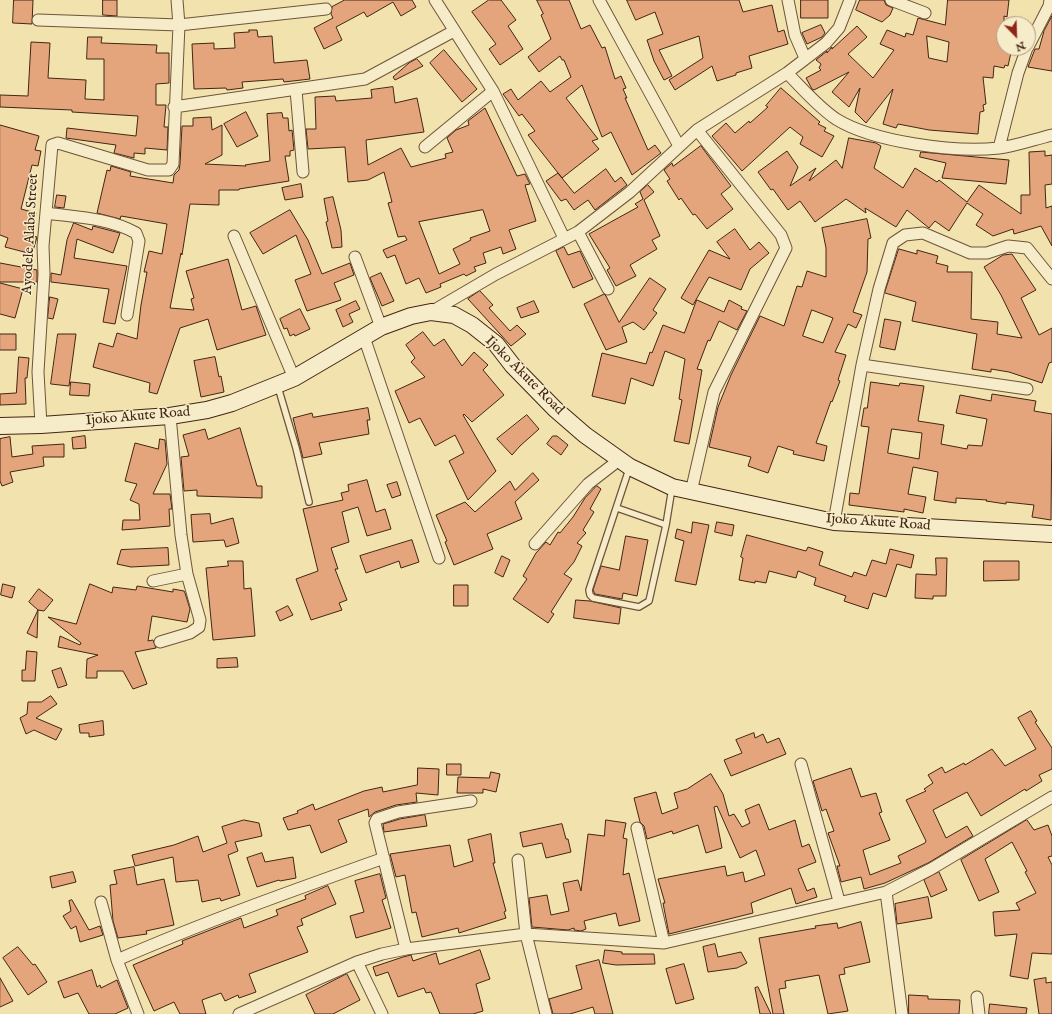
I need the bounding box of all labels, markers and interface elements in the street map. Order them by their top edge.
north arrow [996,16,1036,56]
text: N [1013,38,1027,54]
street label: Ayodele Alaba Street [19,173,43,295]
street label: Ijoko Akute Road [481,333,567,419]
street label: Ijoko Akute Road [85,404,191,430]
street label: Ijoko Akute Road [825,511,931,535]

